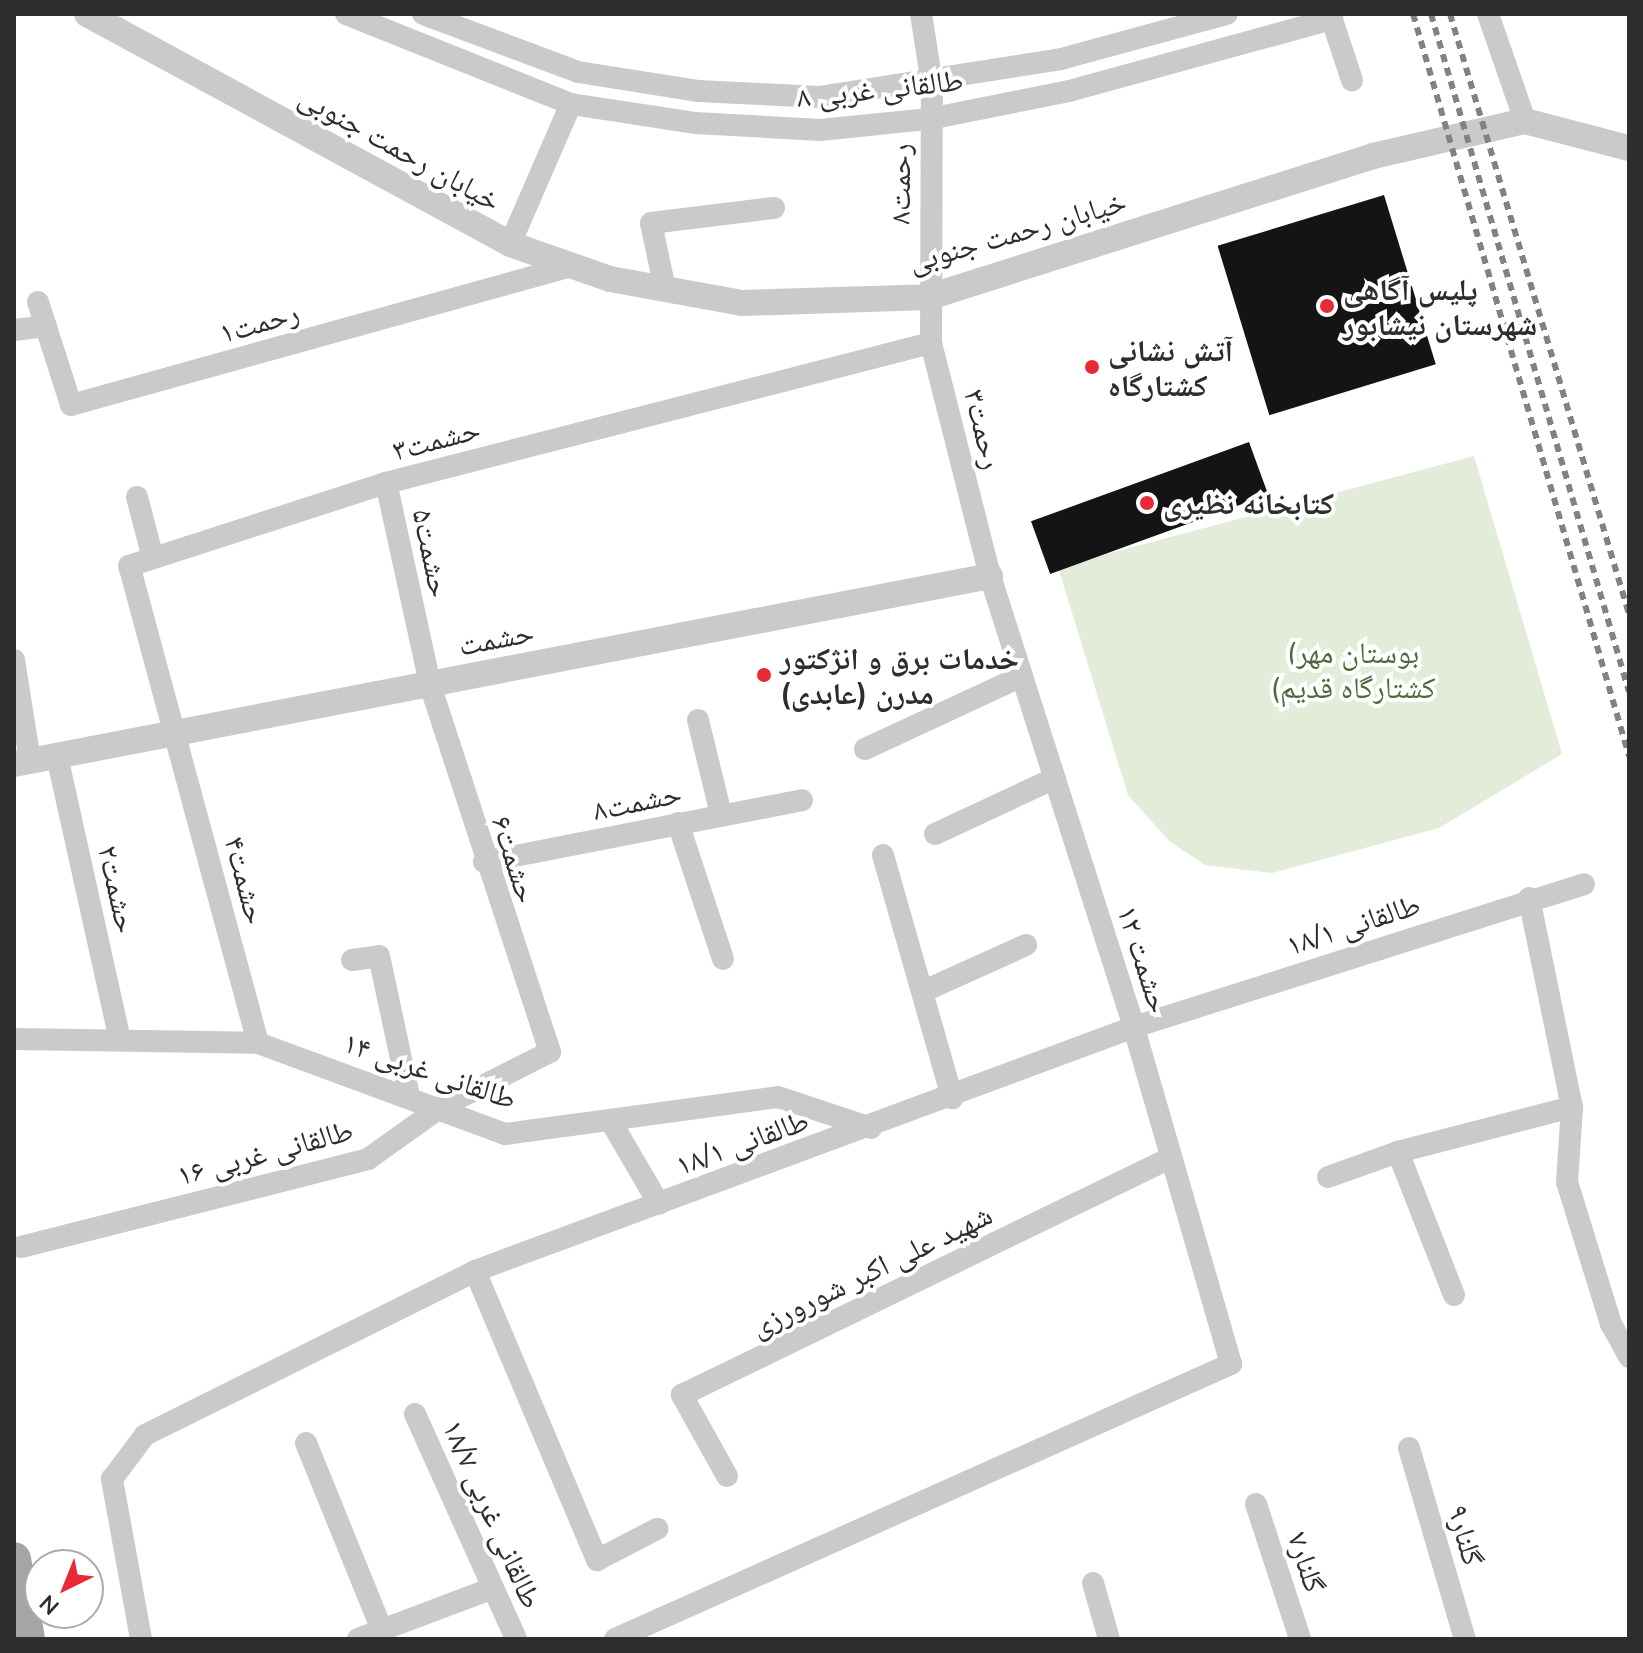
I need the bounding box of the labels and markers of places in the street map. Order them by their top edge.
place label: پلیس آگاهی شهرستان نیشابور [1343,271,1537,342]
marker: پلیس آگاهی شهرستان نیشابور [1318,297,1336,315]
place label: آتش نشانی کشتارگاه [1108,332,1233,402]
marker: آتش نشانی کشتارگاه [1083,358,1101,376]
place label: کتابخانه نظیری [1163,485,1334,521]
marker: کتابخانه نظیری [1138,494,1156,512]
place label: خدمات برق و انژکتور مدرن (عابدی) [780,640,1019,710]
marker: خدمات برق و انژکتور مدرن (عابدی) [755,666,773,684]

